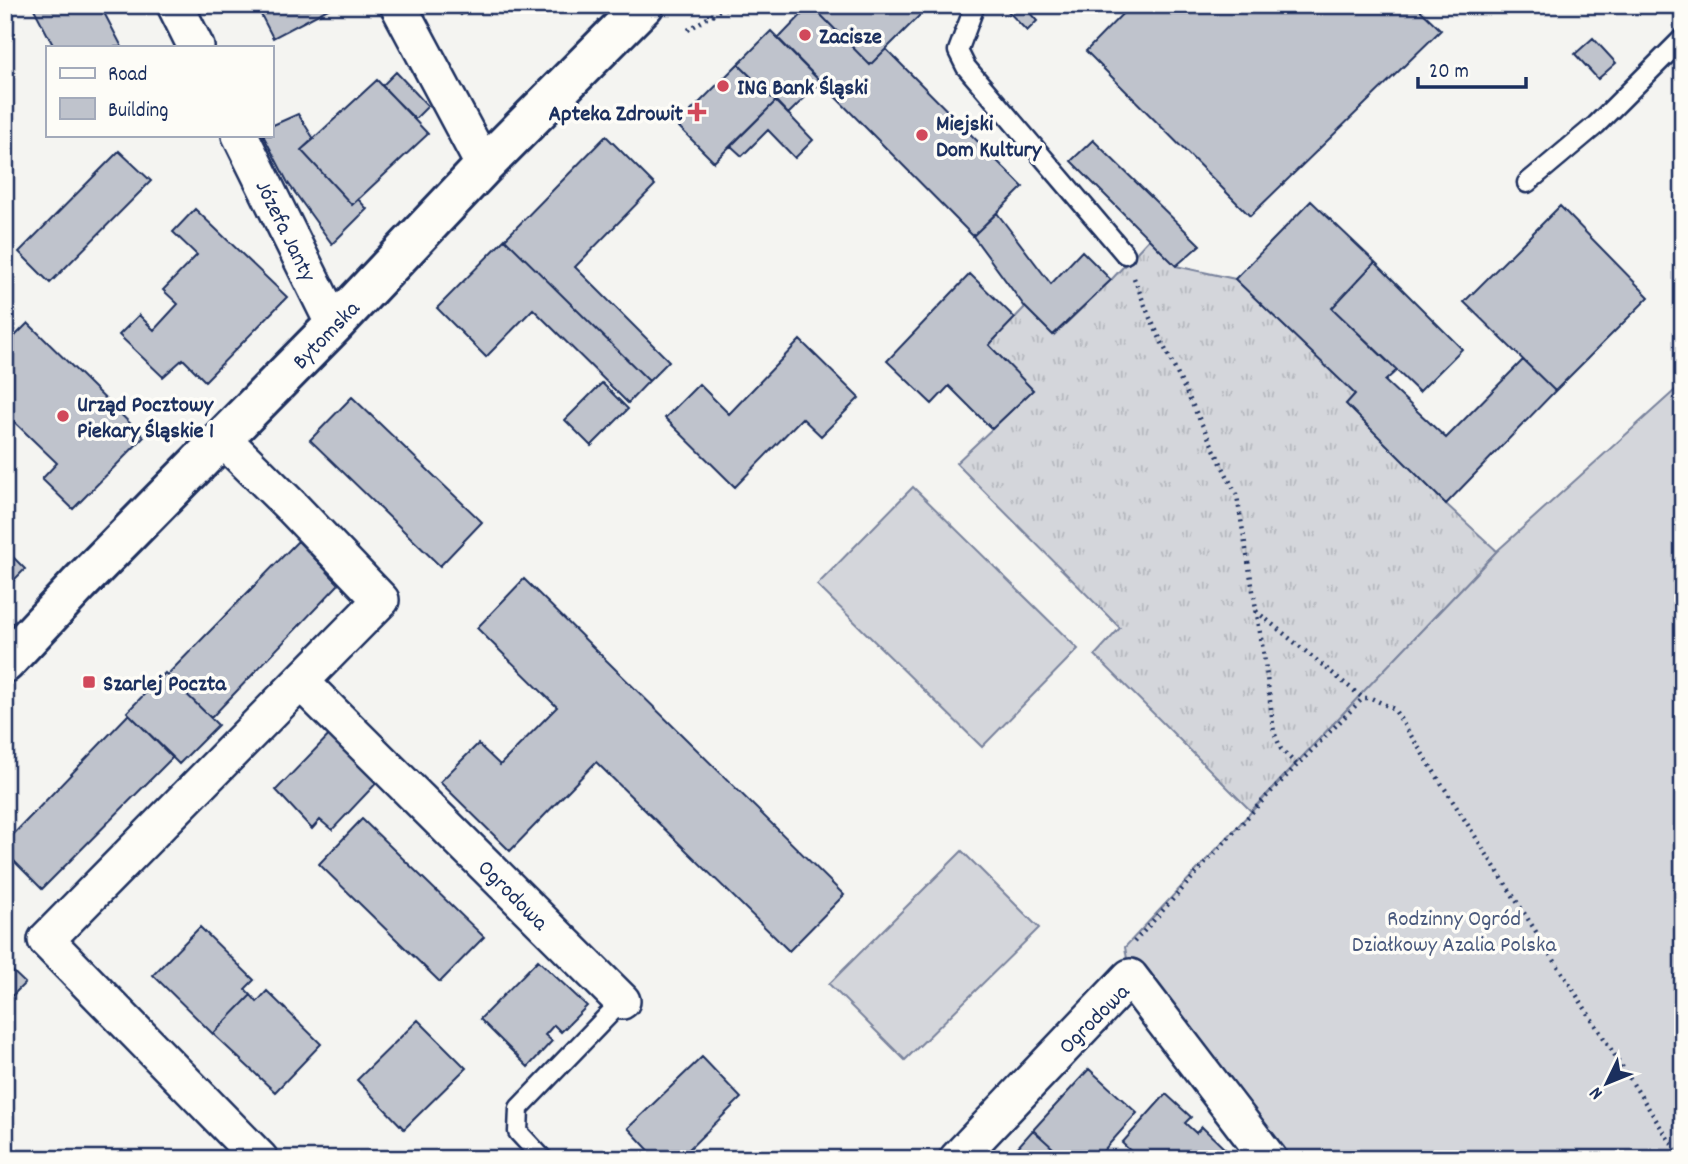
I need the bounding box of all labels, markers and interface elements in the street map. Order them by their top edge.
place label: Zacisze [819,22,882,55]
marker: Zacisze [797,27,813,43]
legend [46,46,273,136]
scale bar [1418,46,1527,90]
text: 20 m [1429,58,1469,88]
text: Road [108,61,147,91]
place label: ING Bank Śląski [737,73,869,106]
marker: ING Bank Śląski [715,78,731,94]
text: Building [108,97,168,127]
place label: Apteka Zdrowit [549,99,684,132]
marker: Apteka Zdrowit [689,104,705,120]
place label: Miejski Dom Kultury [936,109,1043,168]
marker: Miejski Dom Kultury [914,127,930,143]
street label: Józefa Janty [245,175,323,288]
street label: Bytomska [286,294,370,378]
place label: Urząd Pocztowy Piekary Śląskie 1 [77,390,215,449]
marker: Urząd Pocztowy Piekary Śląskie 1 [55,408,71,424]
place label: Szarlej Poczta [103,669,227,702]
marker: Szarlej Poczta [81,674,97,690]
street label: Ogrodowa [469,853,555,940]
park label: Rodzinny Ogród Działkowy Azalia Polska [1352,904,1557,963]
street label: Ogrodowa [1052,977,1139,1063]
north arrow [1572,1048,1642,1118]
text: N [1584,1080,1610,1105]

